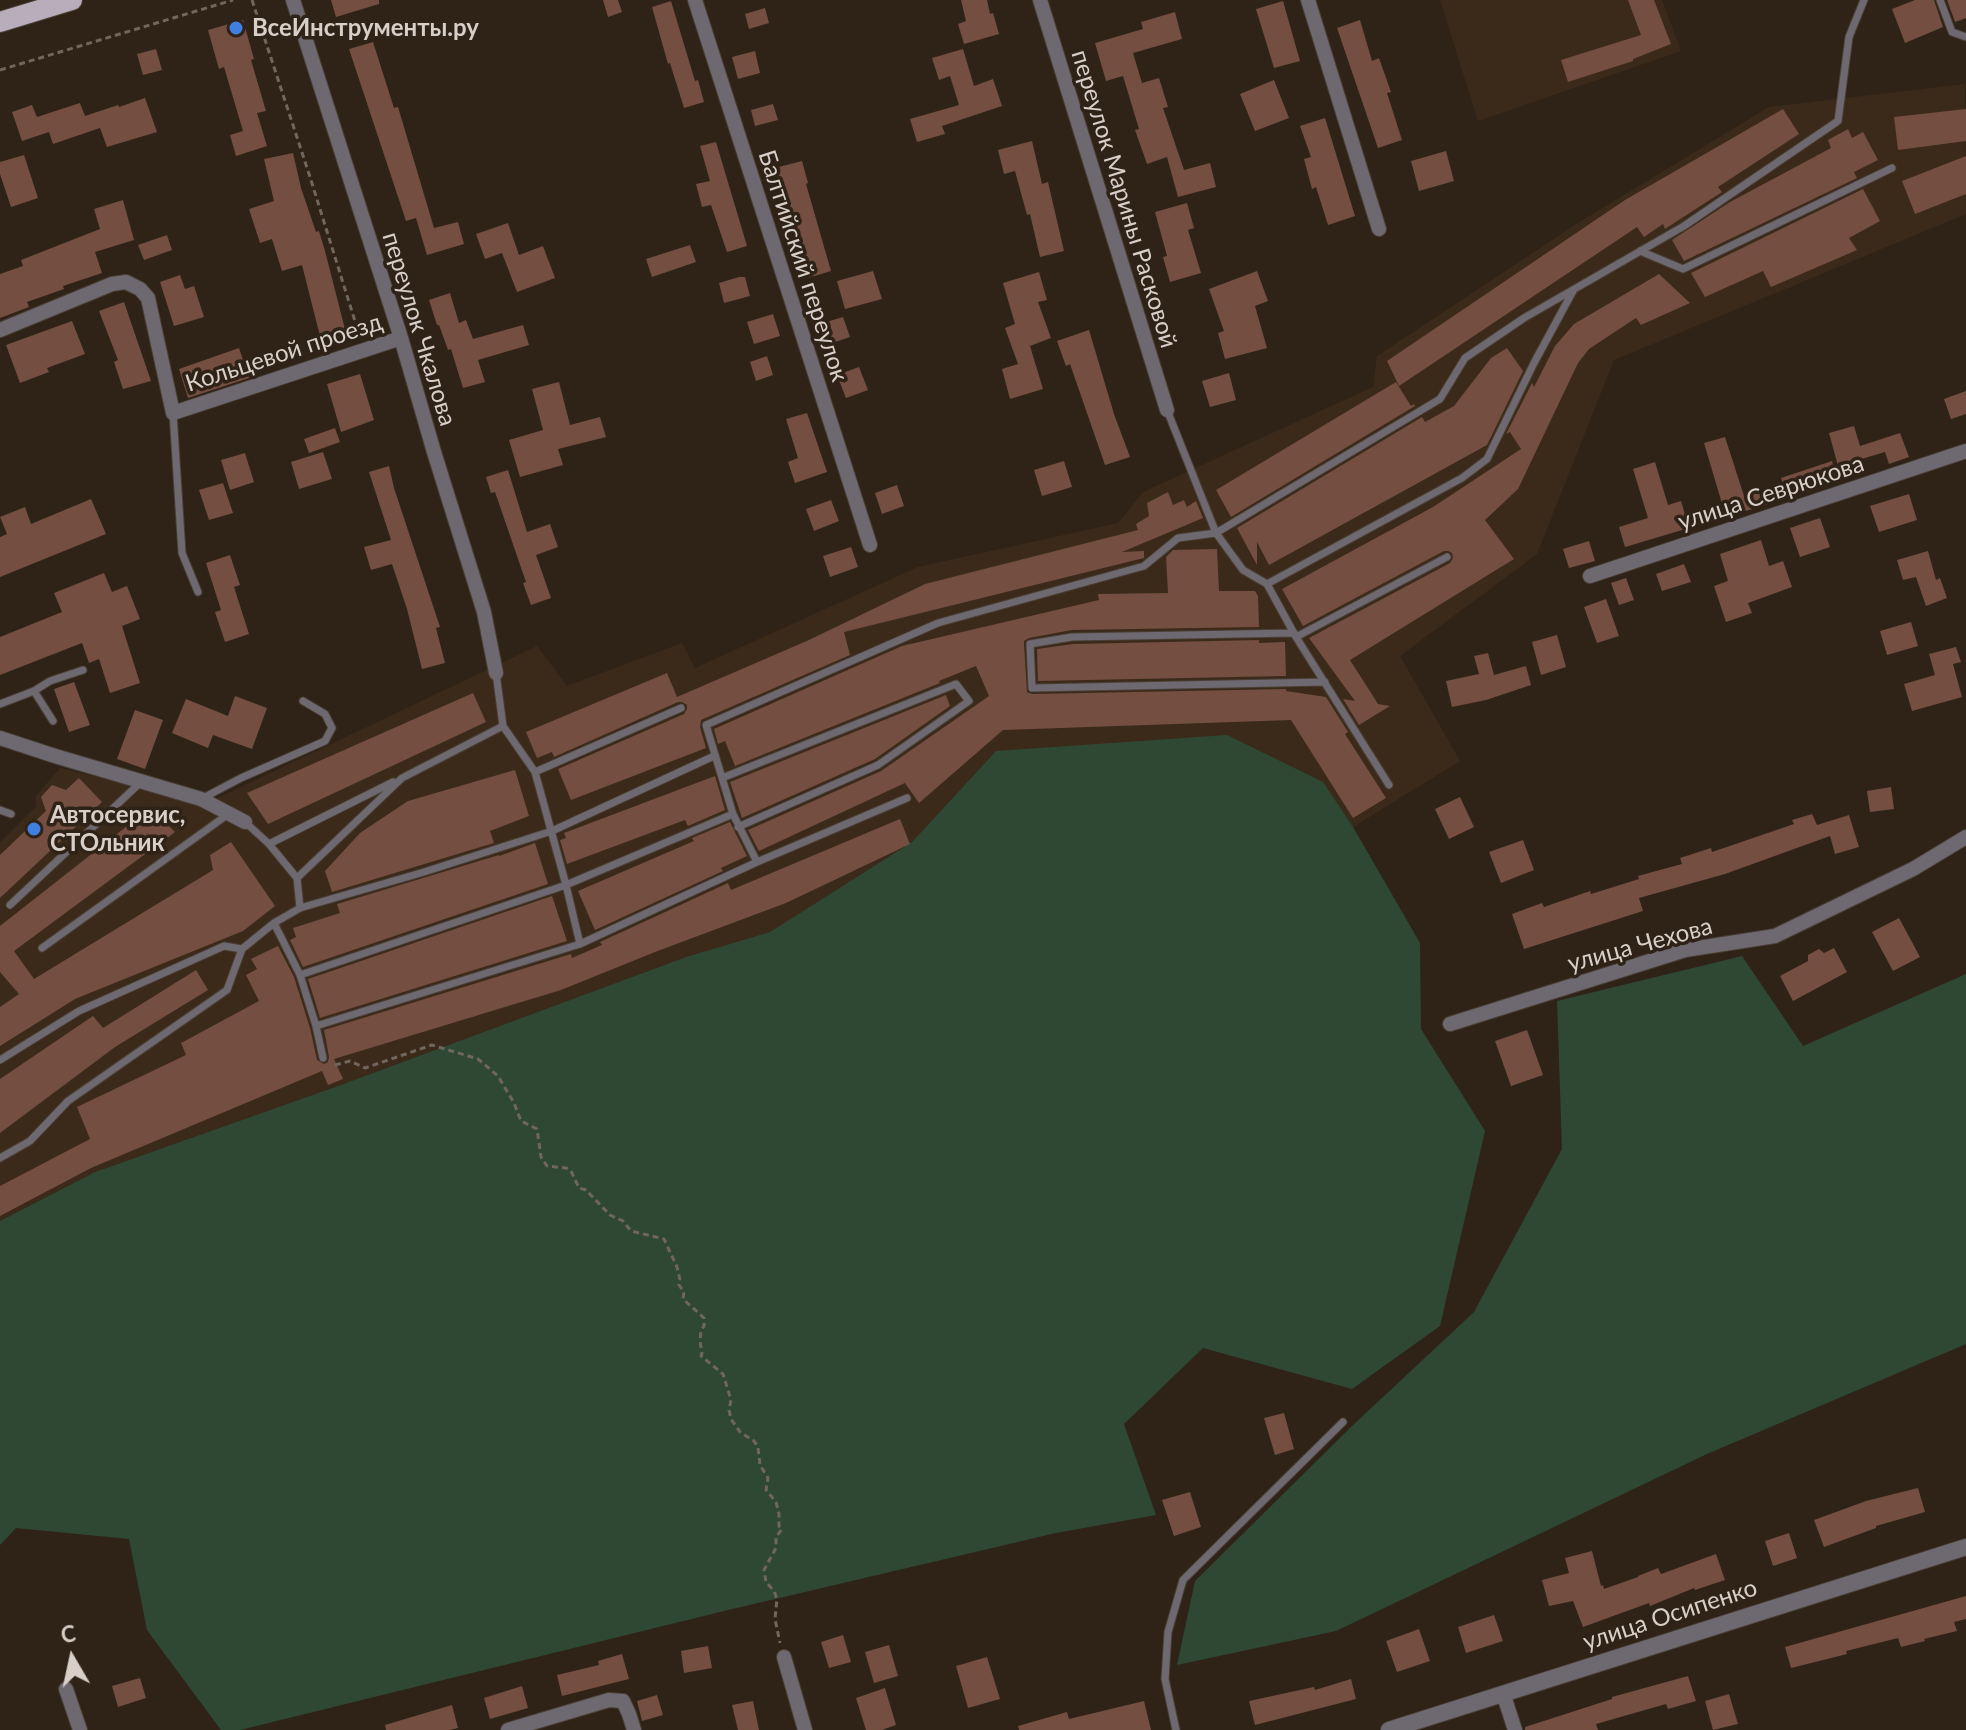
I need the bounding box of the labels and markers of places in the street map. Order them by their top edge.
place label: ВсеИнструменты.ру [252,14,479,42]
marker: ВсеИнструменты.ру [227,19,245,37]
place label: Автосервис, СТОльник [50,801,185,857]
marker: Автосервис, СТОльник [25,820,43,838]

